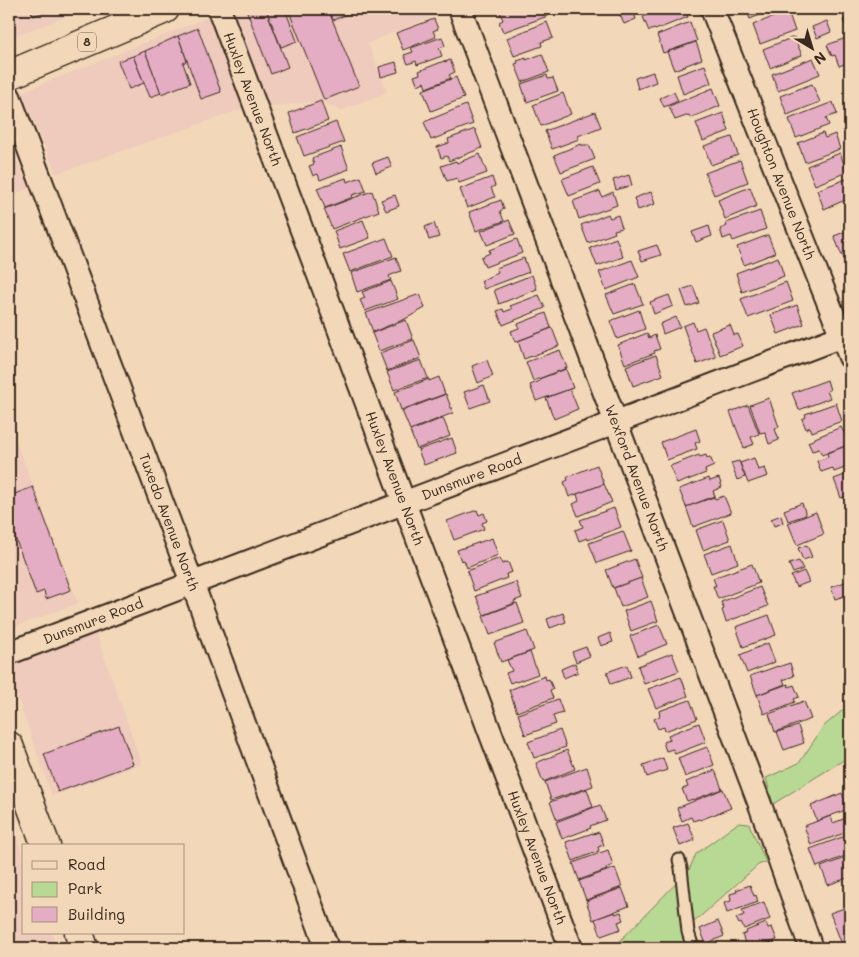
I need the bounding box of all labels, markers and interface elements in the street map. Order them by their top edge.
north arrow [786,22,836,72]
street label: Huxley Avenue North [219,29,287,168]
road number: 8 [78,32,96,52]
text: N [810,48,830,69]
street label: Houghton Avenue North [743,105,820,262]
street label: Wexford Avenue North [601,402,673,554]
street label: Huxley Avenue North [362,408,429,548]
street label: Dunsmure Road [419,449,524,504]
street label: Tuxedo Avenue North [135,450,204,593]
street label: Dunsmure Road [40,593,146,648]
street label: Huxley Avenue North [504,788,571,927]
legend [22,844,185,934]
text: Road [68,854,105,874]
text: Park [68,878,102,898]
text: Building [68,904,125,924]

